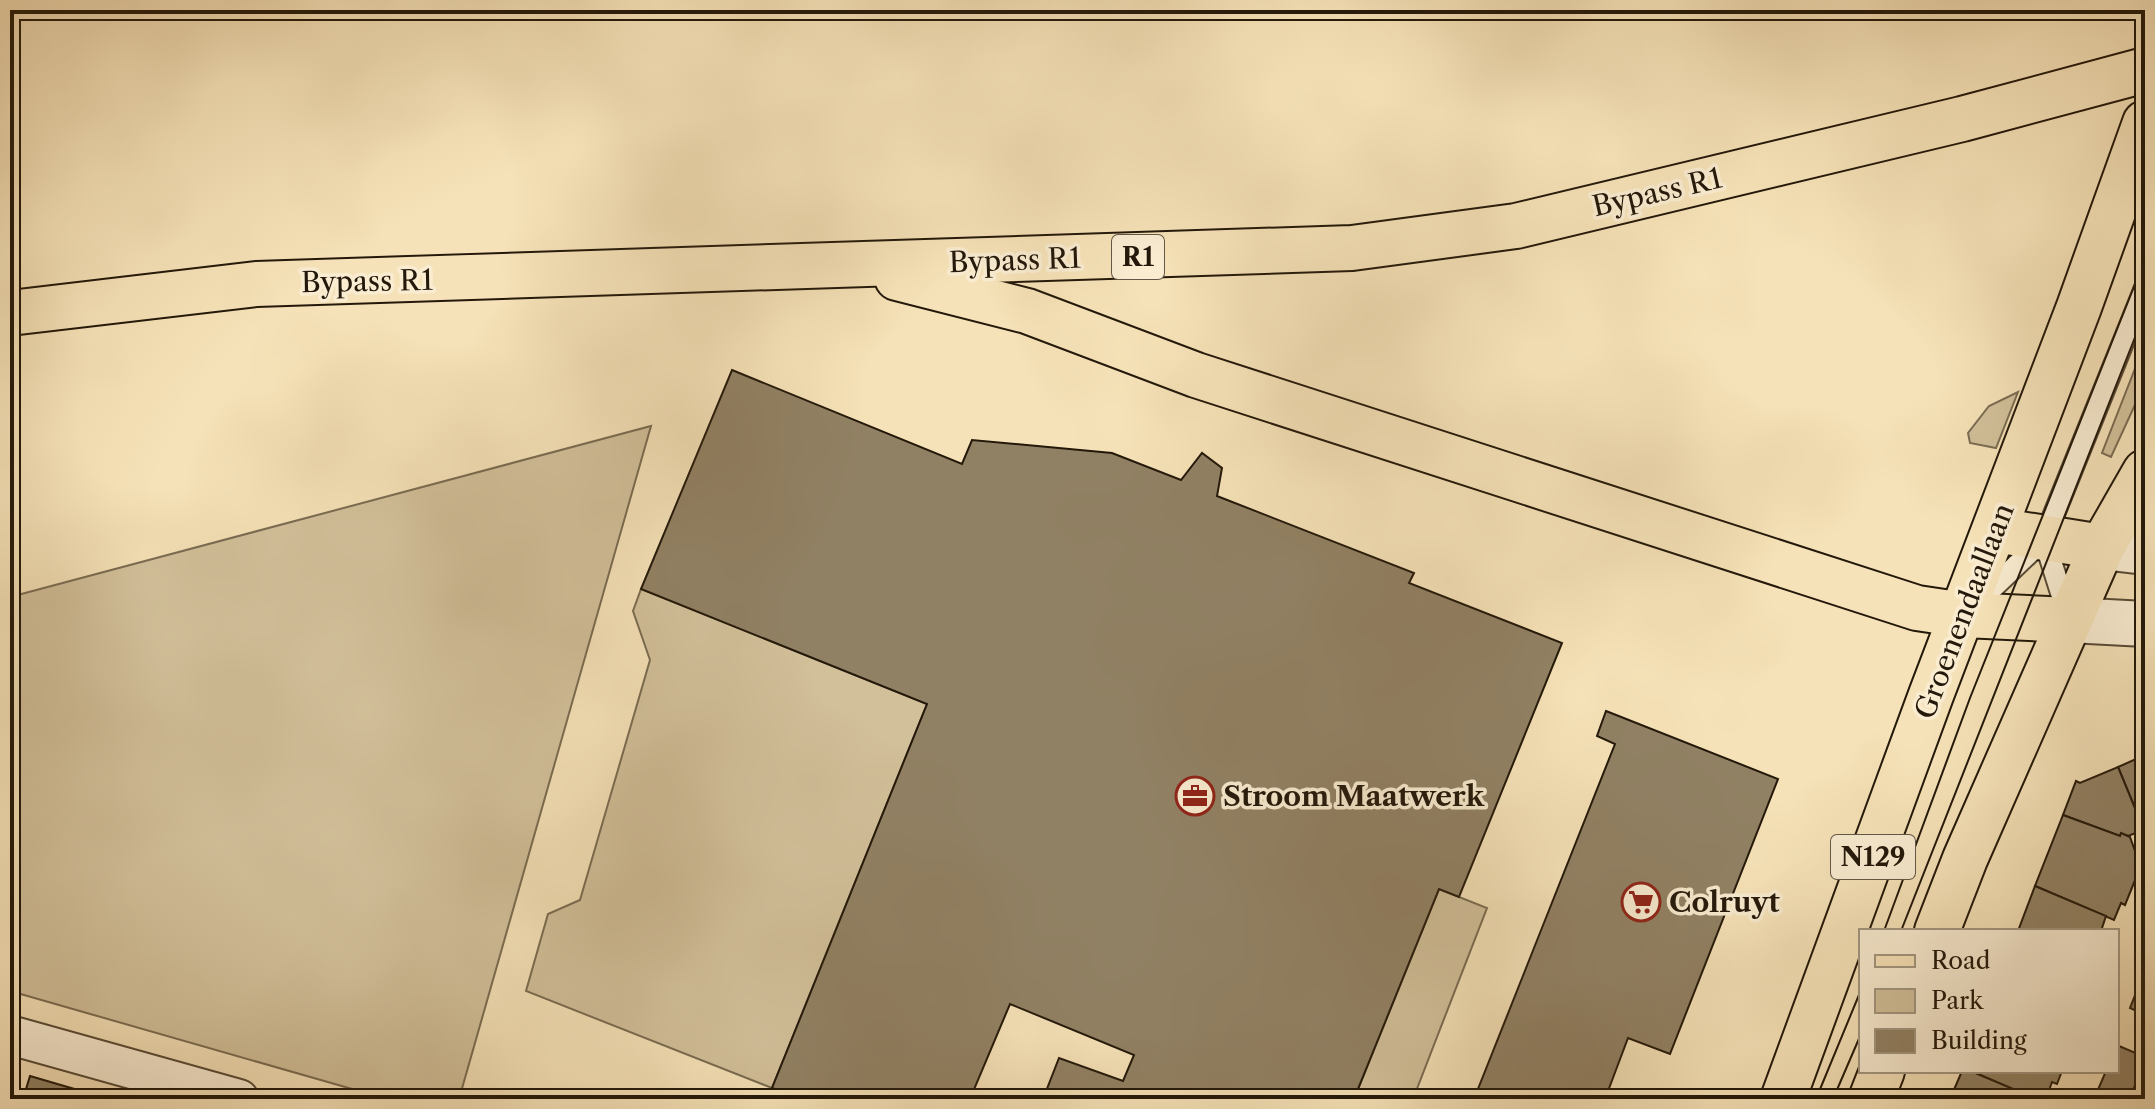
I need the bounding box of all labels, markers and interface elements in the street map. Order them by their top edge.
street label: Bypass R1 [1589,161,1725,223]
road number: R1 [1112,235,1164,279]
street label: Bypass R1 [948,241,1082,279]
street label: Bypass R1 [301,263,434,299]
street label: Groenendaallaan [1907,499,2021,723]
office icon: Stroom Maatwerk [1174,775,1216,817]
place label: Stroom Maatwerk [1223,779,1485,813]
road number: N129 [1831,835,1915,879]
supermarket icon: Colruyt [1620,881,1662,923]
place label: Colruyt [1669,885,1780,919]
legend [1859,929,2119,1073]
text: Road [1931,946,1991,975]
text: Park [1931,986,1984,1015]
text: Building [1931,1026,2027,1055]

